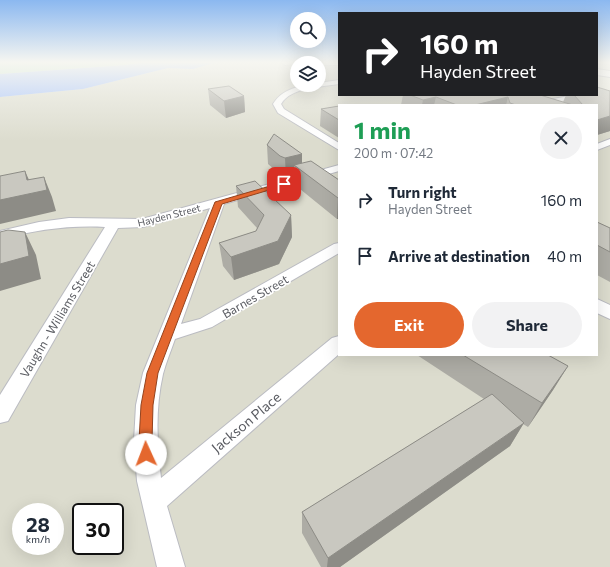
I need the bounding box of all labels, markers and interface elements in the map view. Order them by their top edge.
map controls [290,12,326,92]
button: search [290,12,326,48]
text: 160 m [420,26,498,60]
icon: right [354,28,406,80]
button: layers [290,56,326,92]
text: Hayden Street [420,60,536,82]
text: 1 min [354,115,411,144]
button: close [540,117,582,159]
text: 200 m · 07:42 [354,145,433,161]
pin [267,167,301,201]
icon: arrive [273,173,295,195]
text: Turn right [388,183,457,201]
icon: right [354,189,376,211]
text: 160 m [541,191,582,209]
street label: Hayden Street [136,201,202,229]
text: Hayden Street [388,201,472,217]
icon: arrive [354,245,376,267]
text: Arrive at destination [388,247,530,265]
text: 40 m [547,247,582,265]
street label: Vaughn - Williams Street [17,258,97,380]
street label: Barnes Street [220,271,290,320]
button: Exit [354,302,464,348]
button: Share [472,302,582,348]
street label: Jackson Place [208,388,284,456]
position arrow [125,433,167,475]
speed limit sign: 30 [72,503,124,555]
text: 28 [26,512,50,536]
text: km/h [26,533,50,545]

